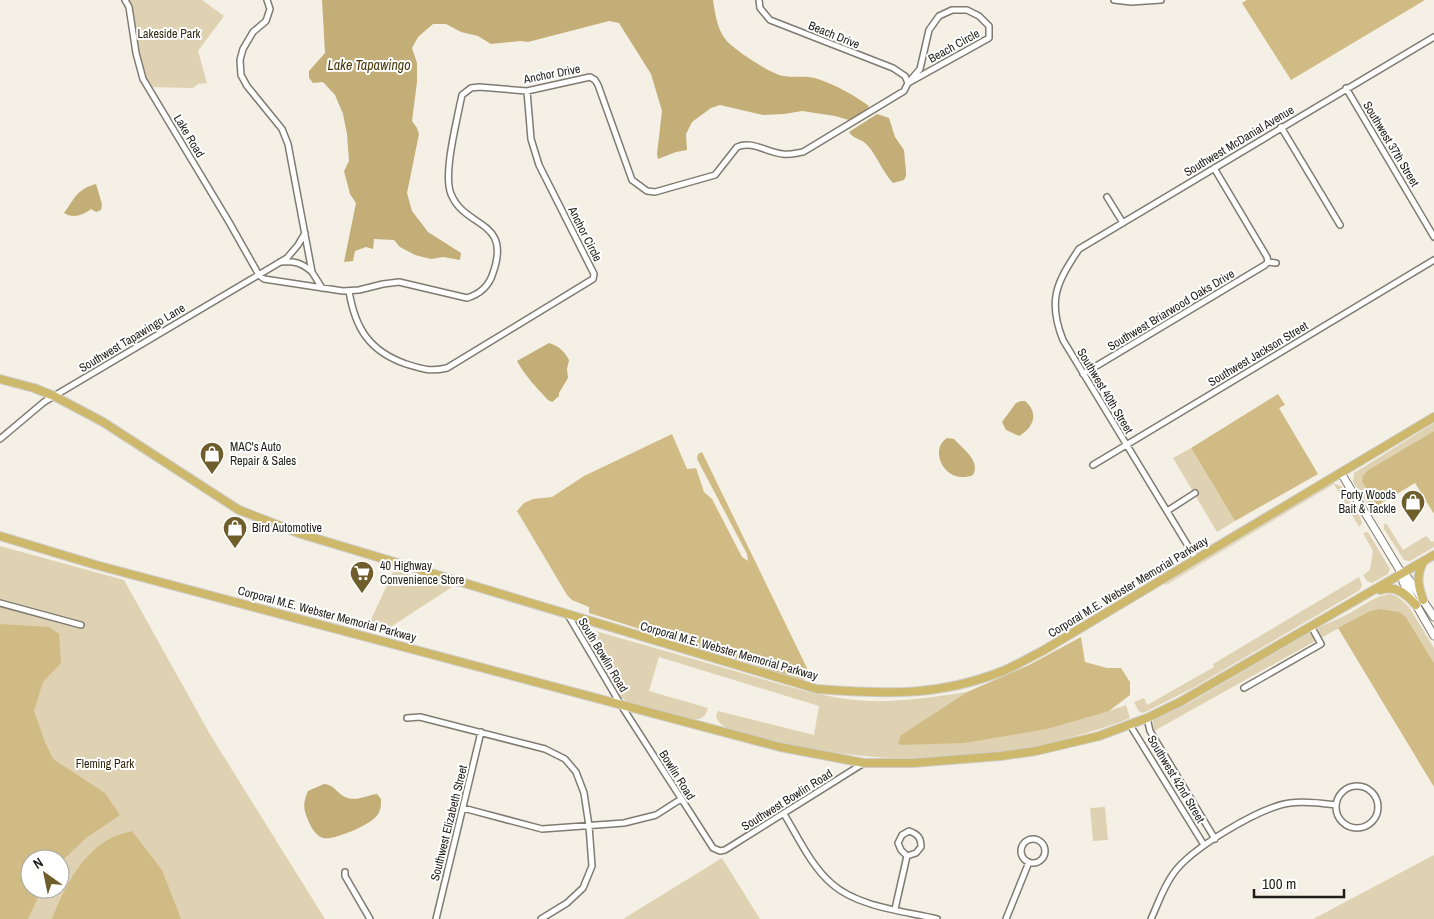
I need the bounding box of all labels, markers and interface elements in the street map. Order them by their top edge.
street label: Beach Drive [806,17,862,53]
street label: Beach Circle [925,25,983,67]
park label: Lakeside Park [138,26,201,42]
water label: Lake Tapawingo [327,56,411,74]
street label: Anchor Drive [521,61,582,88]
street label: Southwest 37th Street [1359,98,1423,190]
street label: Southwest McDanial Avenue [1181,102,1297,180]
street label: Lake Road [170,111,208,161]
street label: Anchor Circle [564,203,606,264]
street label: Southwest Briarwood Oaks Drive [1105,266,1237,354]
street label: Southwest Tapawingo Lane [76,300,188,376]
street label: Southwest Jackson Street [1205,318,1311,390]
street label: Southwest 40th Street [1073,345,1137,437]
place label: MAC's Auto Repair & Sales [230,439,296,469]
shop icon: MAC's Auto Repair & Sales [199,441,225,475]
place label: Forty Woods Bait & Tackle [1339,487,1396,517]
shop icon: Forty Woods Bait & Tackle [1400,489,1426,523]
shop icon: Bird Automotive [222,515,248,549]
place label: Bird Automotive [252,520,322,536]
street label: Corporal M.E. Webster Memorial Parkway [1045,533,1211,641]
place label: 40 Highway Convenience Store [380,558,464,588]
supermarket icon: 40 Highway Convenience Store [349,560,375,594]
street label: Corporal M.E. Webster Memorial Parkway [236,582,418,646]
street label: South Bowlin Road [574,615,632,695]
street label: Corporal M.E. Webster Memorial Parkway [638,618,820,684]
street label: Southwest 42nd Street [1143,732,1209,826]
street label: Bowlin Road [655,747,699,803]
park label: Fleming Park [76,756,134,772]
street label: Southwest Elizabeth Street [427,763,471,883]
street label: Southwest Bowlin Road [738,766,836,834]
north arrow [20,849,70,899]
text: N [30,853,46,873]
scale bar [1254,866,1344,898]
text: 100 m [1262,873,1296,894]

